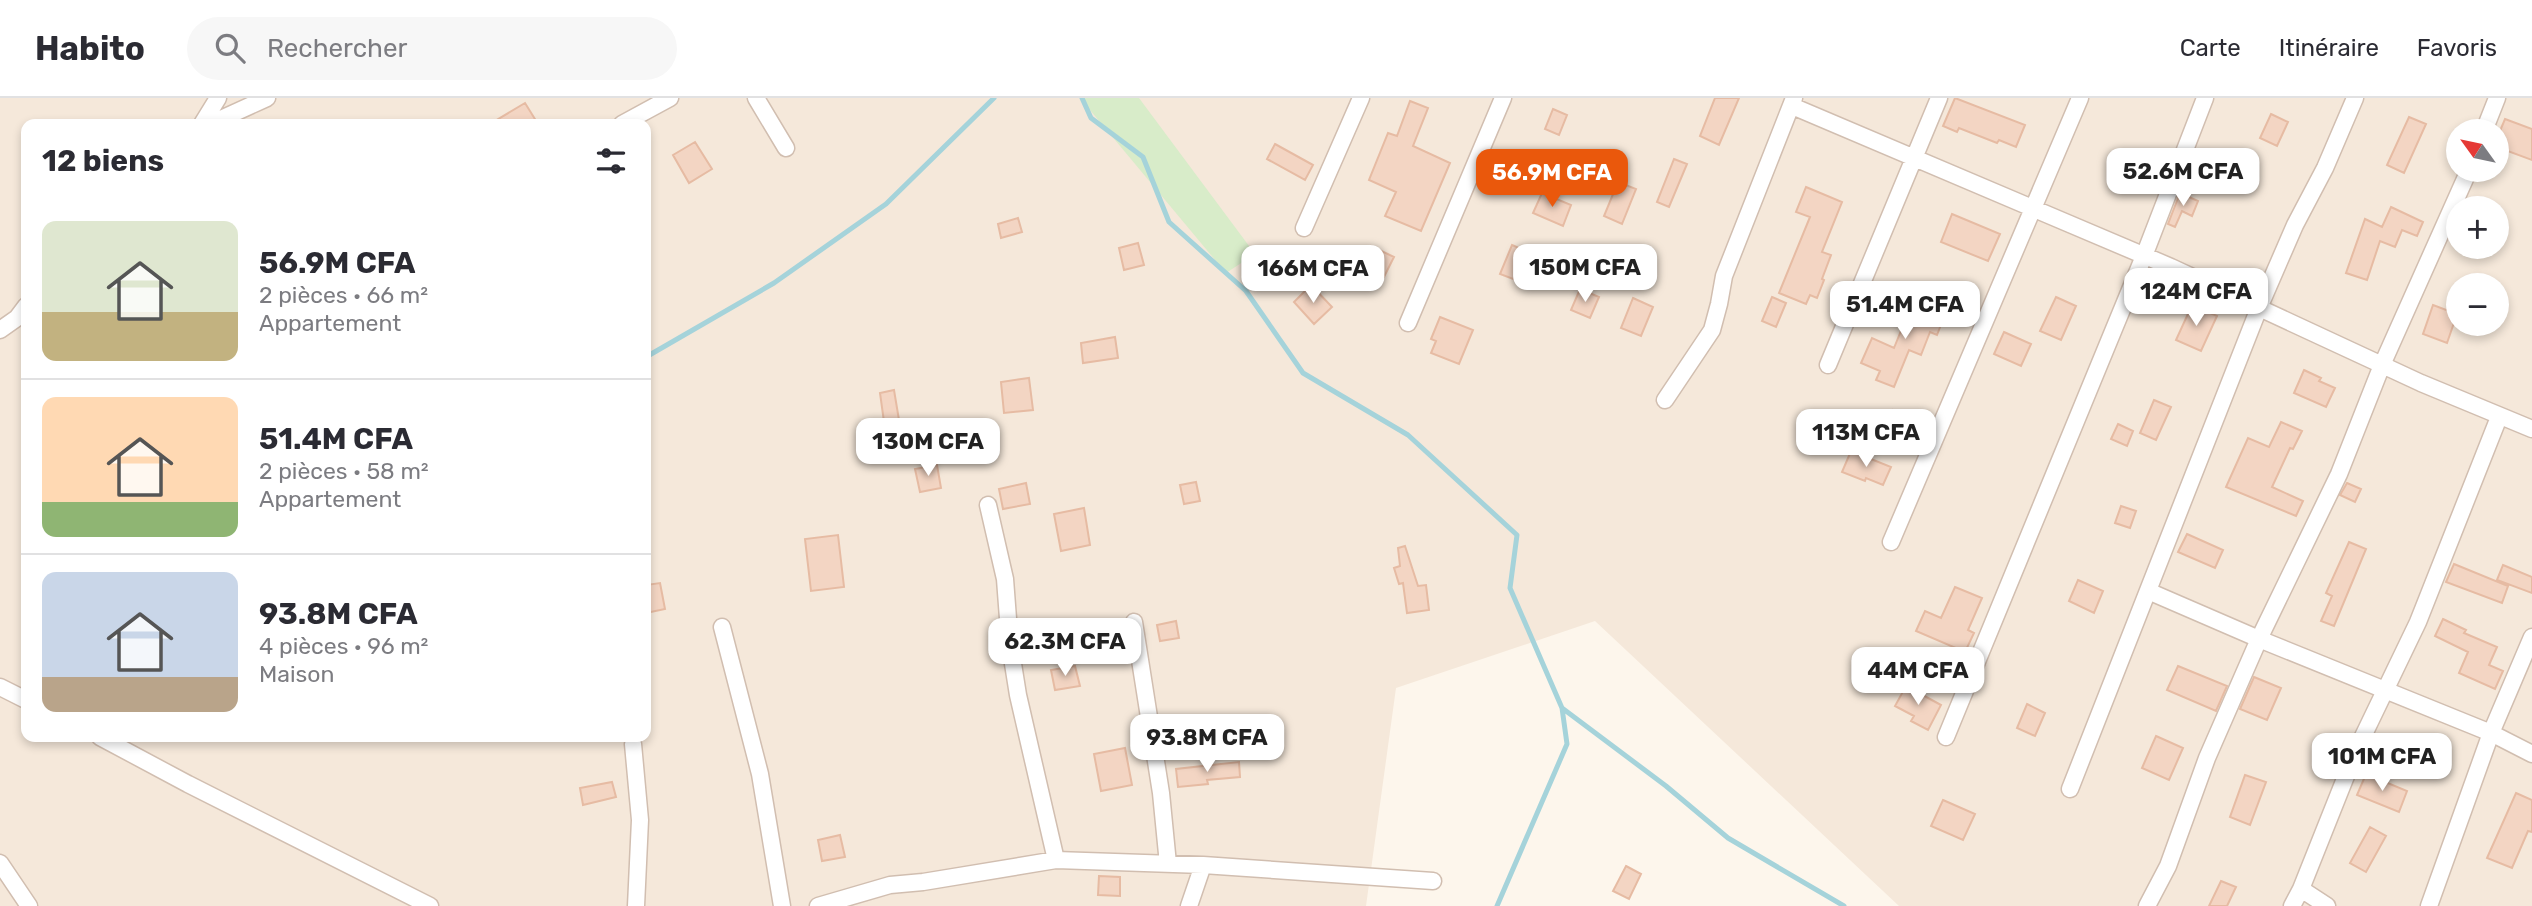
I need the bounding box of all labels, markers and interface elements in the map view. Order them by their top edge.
search box [187,17,677,80]
text: Habito [35,29,145,68]
icon: search [211,29,249,67]
text: Rechercher [267,33,407,64]
text: Carte [2180,34,2241,62]
text: Itinéraire [2279,34,2379,62]
text: Favoris [2417,34,2497,62]
north arrow [2446,119,2510,182]
map controls [2446,119,2509,336]
icon: filters [592,142,630,180]
text: 12 biens [42,143,164,179]
pin: 52.6M CFA [2103,148,2263,208]
pin: 56.9M CFA [1472,150,1632,209]
text: 52.6M CFA [2122,157,2244,185]
text: 56.9M CFA [1492,158,1612,186]
button: + [2446,196,2509,259]
pin: 150M CFA [1513,244,1657,304]
text: 56.9M CFA [259,245,416,281]
pin: 166M CFA [1241,246,1385,305]
icon: home [98,249,182,333]
text: 150M CFA [1529,253,1641,281]
text: 166M CFA [1257,254,1369,282]
pin: 124M CFA [2124,268,2268,328]
button: − [2446,273,2509,336]
text: 124M CFA [2140,277,2252,305]
text: 2 pièces · 66 m² [259,281,428,309]
pin: 51.4M CFA [1825,282,1985,341]
text: 51.4M CFA [1846,290,1964,318]
text: Appartement [259,309,401,337]
pin: 113M CFA [1794,410,1938,469]
pin: 130M CFA [856,418,1000,478]
text: 113M CFA [1812,418,1920,446]
text: 51.4M CFA [259,421,413,457]
icon: home [98,425,182,509]
text: 130M CFA [872,427,984,455]
text: 2 pièces · 58 m² [259,457,429,485]
text: Appartement [259,485,401,513]
text: 93.8M CFA [259,596,418,632]
icon: home [98,600,182,684]
pin: 62.3M CFA [985,618,1145,678]
text: 62.3M CFA [1004,627,1126,655]
text: 4 pièces · 96 m² [259,632,428,660]
pin: 44M CFA [1853,648,1983,707]
text: 44M CFA [1867,656,1969,684]
text: Maison [259,660,334,688]
pin: 93.8M CFA [1127,714,1287,774]
text: 93.8M CFA [1146,723,1268,751]
pin: 101M CFA [2310,734,2454,793]
text: 101M CFA [2328,742,2436,770]

